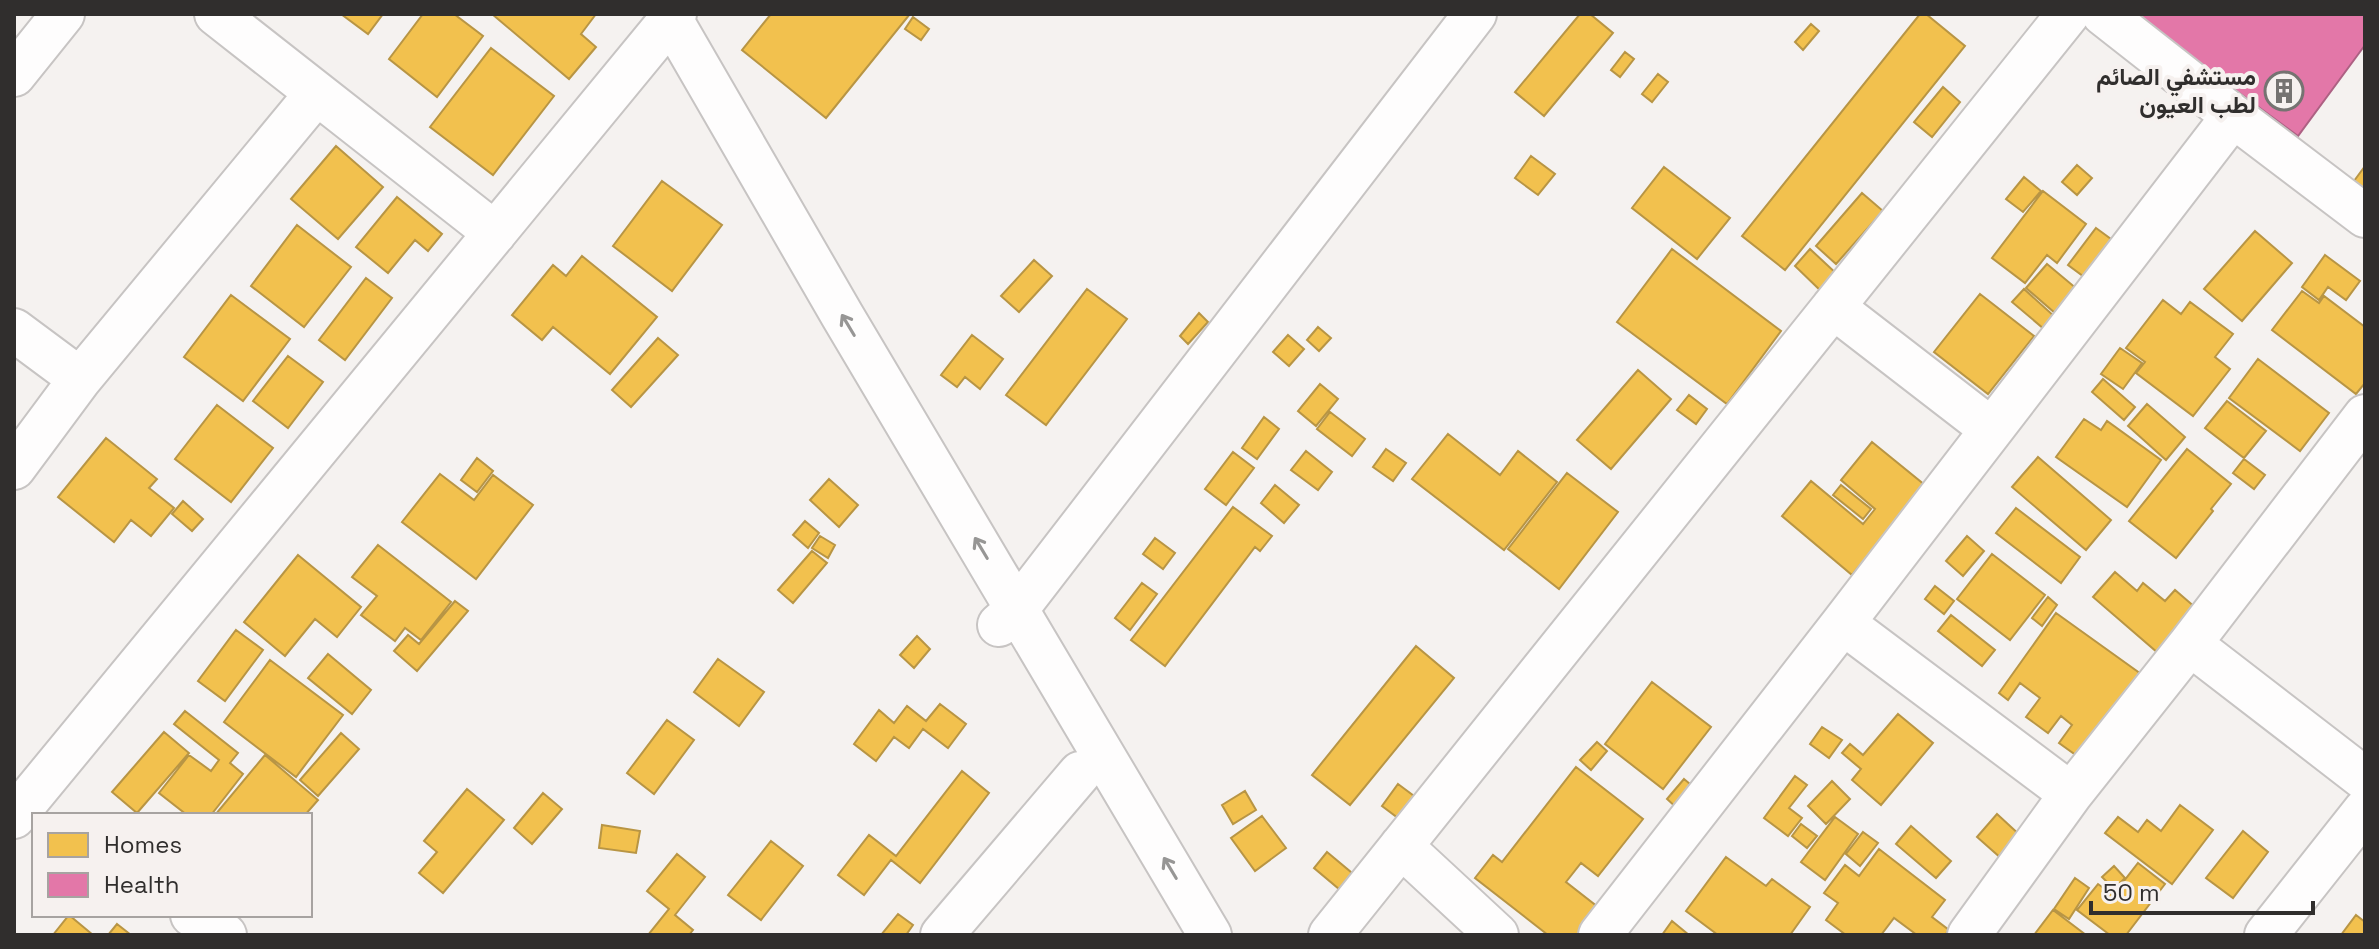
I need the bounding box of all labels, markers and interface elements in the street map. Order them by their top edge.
place label: مستشفي الصائم لطب العيون [2096,61,2256,120]
building icon: مستشفي الصائم لطب العيون [2263,70,2305,112]
one-way arrow [840,314,856,337]
one-way arrow [973,537,989,560]
legend [32,813,312,917]
text: Homes [104,829,182,860]
one-way arrow [1162,857,1178,880]
scale bar [2091,865,2313,915]
text: Health [104,869,179,900]
text: 50 m [2103,877,2160,908]

